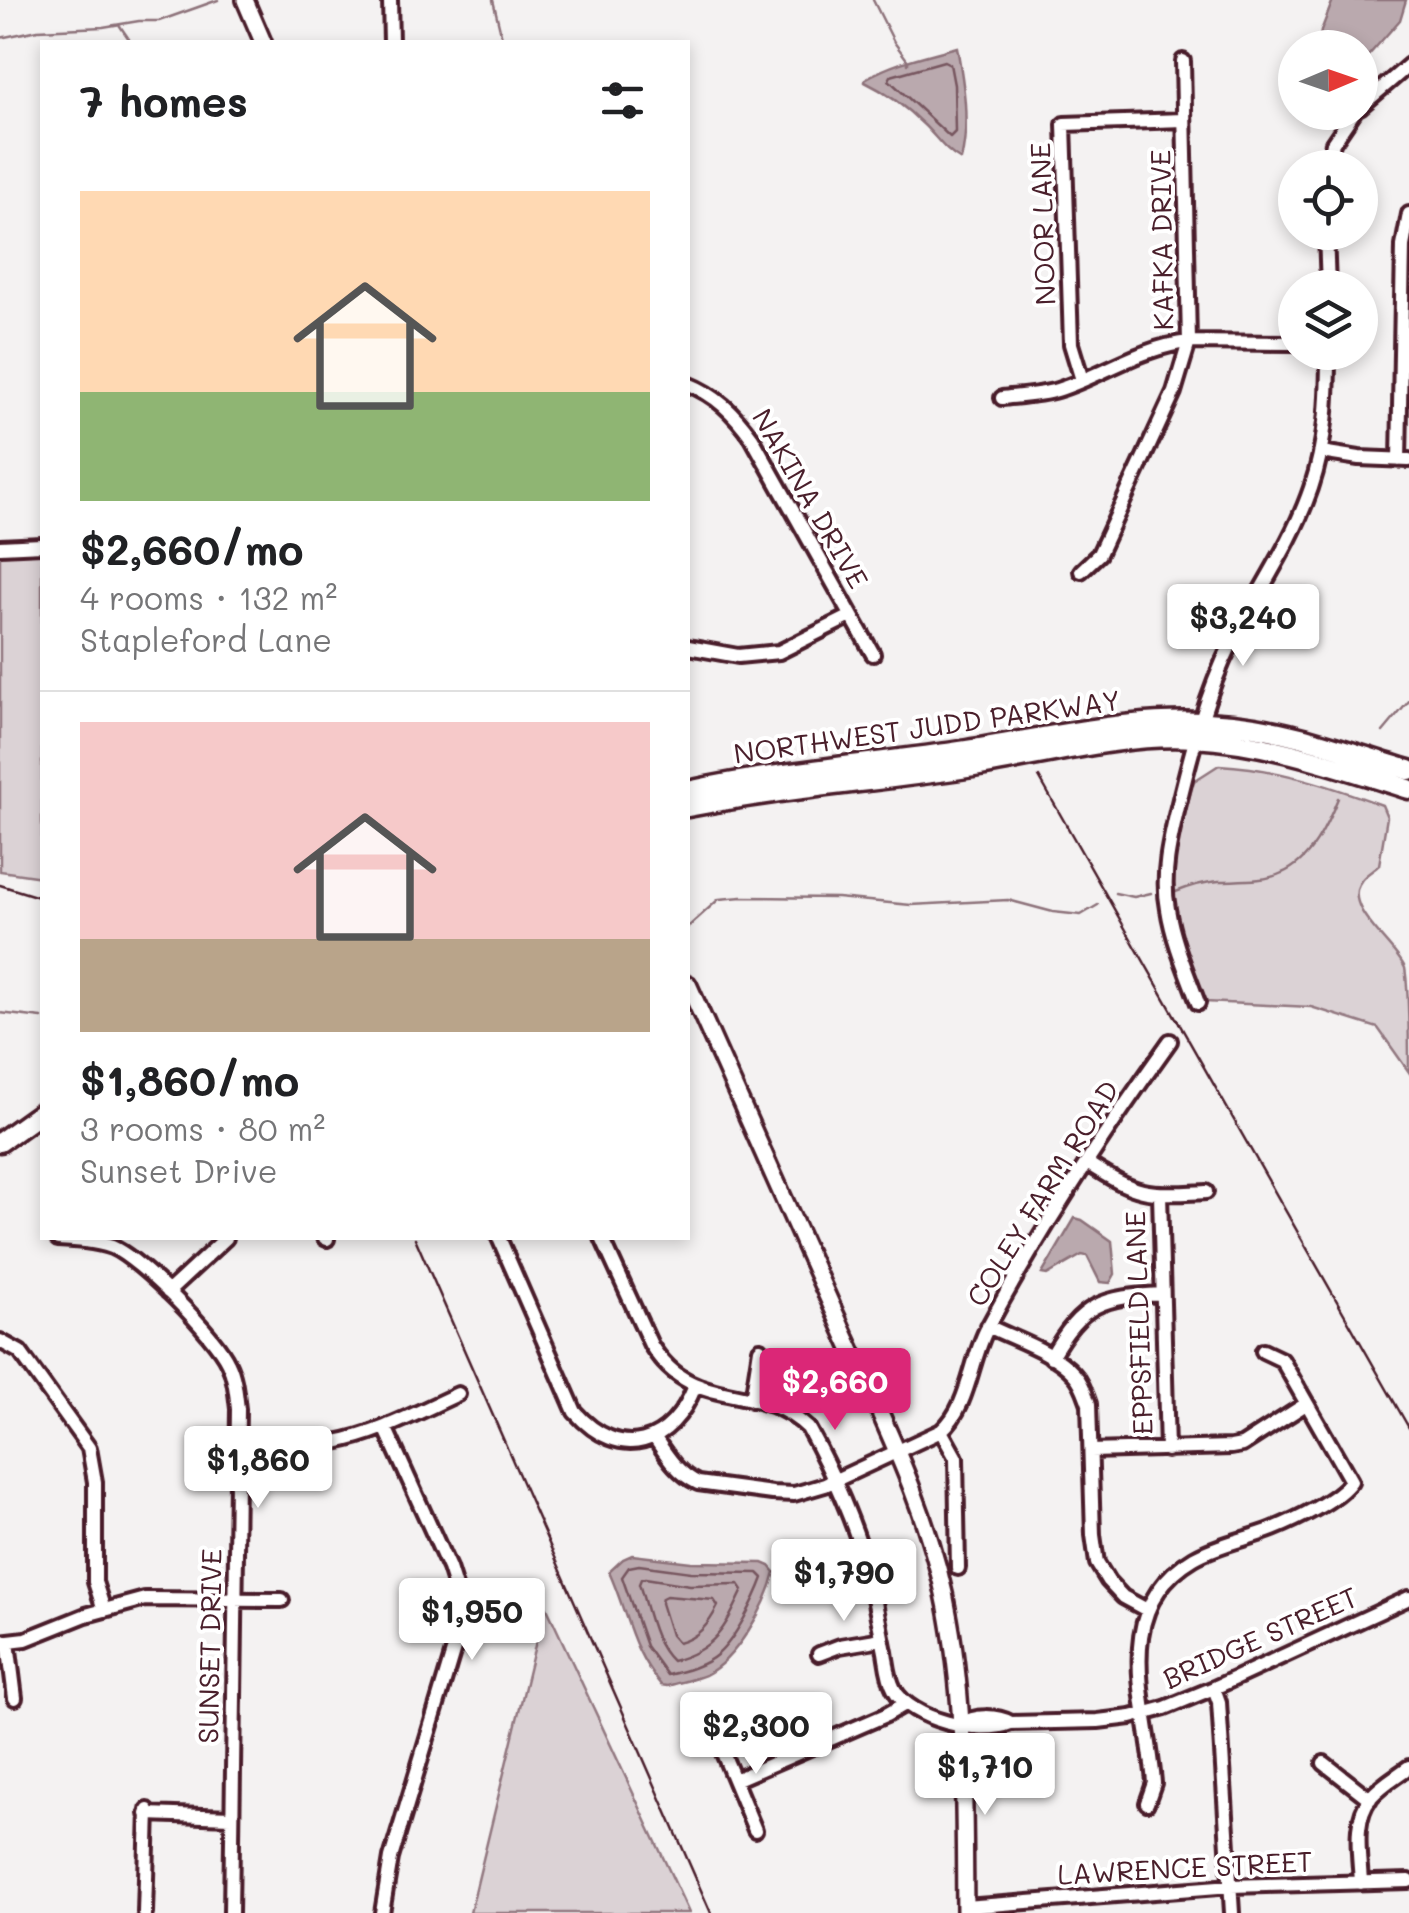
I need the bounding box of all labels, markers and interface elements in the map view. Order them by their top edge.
north arrow [1278,30,1378,130]
map controls [1278,30,1378,370]
text: 7 homes [80,73,248,128]
icon: filters [595,73,650,128]
street label: NOOR LANE [1021,142,1063,306]
street label: KAFKA DRIVE [1141,149,1181,331]
button: locate [1278,150,1378,250]
icon: home [275,256,455,436]
button: layers [1278,270,1378,370]
street label: NAKINA DRIVE [745,402,877,594]
text: $2,660/mo [80,521,304,576]
text: 4 rooms · 132 m² [80,576,337,618]
pin: $3,240 [1162,584,1324,669]
text: $3,240 [1189,595,1297,637]
text: Stapleford Lane [80,618,332,660]
street label: NORTHWEST JUDD PARKWAY [731,681,1123,771]
icon: home [275,787,455,967]
text: $1,860/mo [80,1052,299,1107]
street label: COLEY FARM ROAD [958,1073,1126,1313]
text: 3 rooms · 80 m² [80,1107,325,1149]
text: Sunset Drive [80,1149,278,1191]
street label: EPPSFIELD LANE [1116,1211,1160,1435]
pin: $2,660 [754,1348,916,1433]
text: $2,660 [782,1359,888,1401]
pin: $1,860 [177,1426,339,1511]
text: $1,860 [206,1437,310,1479]
pin: $1,790 [763,1539,925,1624]
street label: SUNSET DRIVE [189,1548,229,1744]
text: $1,790 [793,1550,895,1592]
pin: $1,950 [391,1578,553,1663]
street label: BRIDGE STREET [1157,1578,1363,1696]
text: $1,950 [421,1589,523,1631]
pin: $2,300 [675,1692,837,1777]
text: $2,300 [702,1703,810,1745]
pin: $1,710 [904,1733,1066,1818]
text: $1,710 [937,1744,1033,1786]
street label: LAWRENCE STREET [1057,1842,1313,1892]

